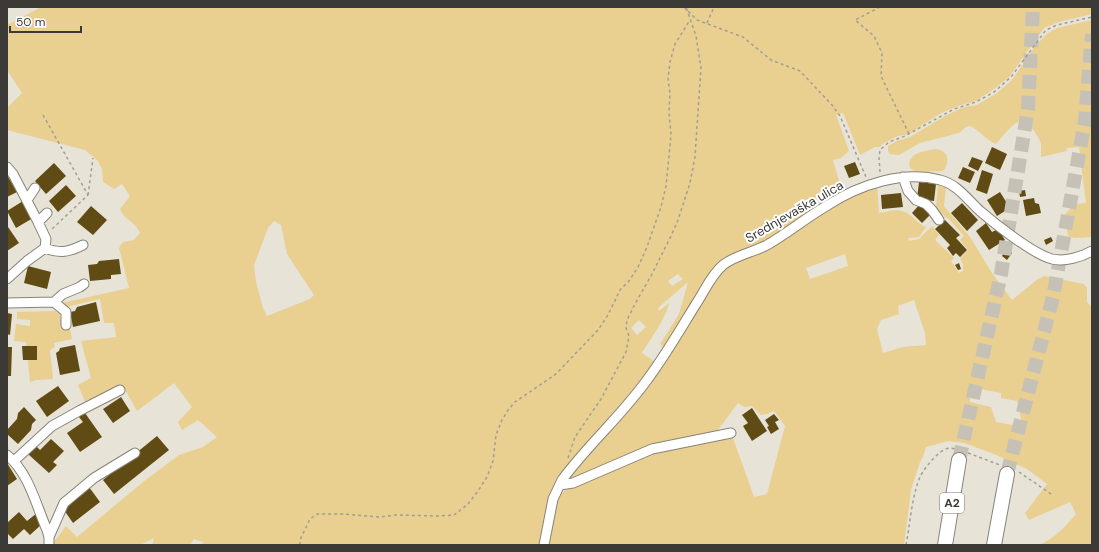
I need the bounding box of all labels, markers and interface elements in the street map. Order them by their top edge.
scale bar [10,8,81,34]
text: 50 m [16,14,45,30]
street label: Srednjevaška ulica [742,176,846,246]
road number: A2 [940,493,964,513]

